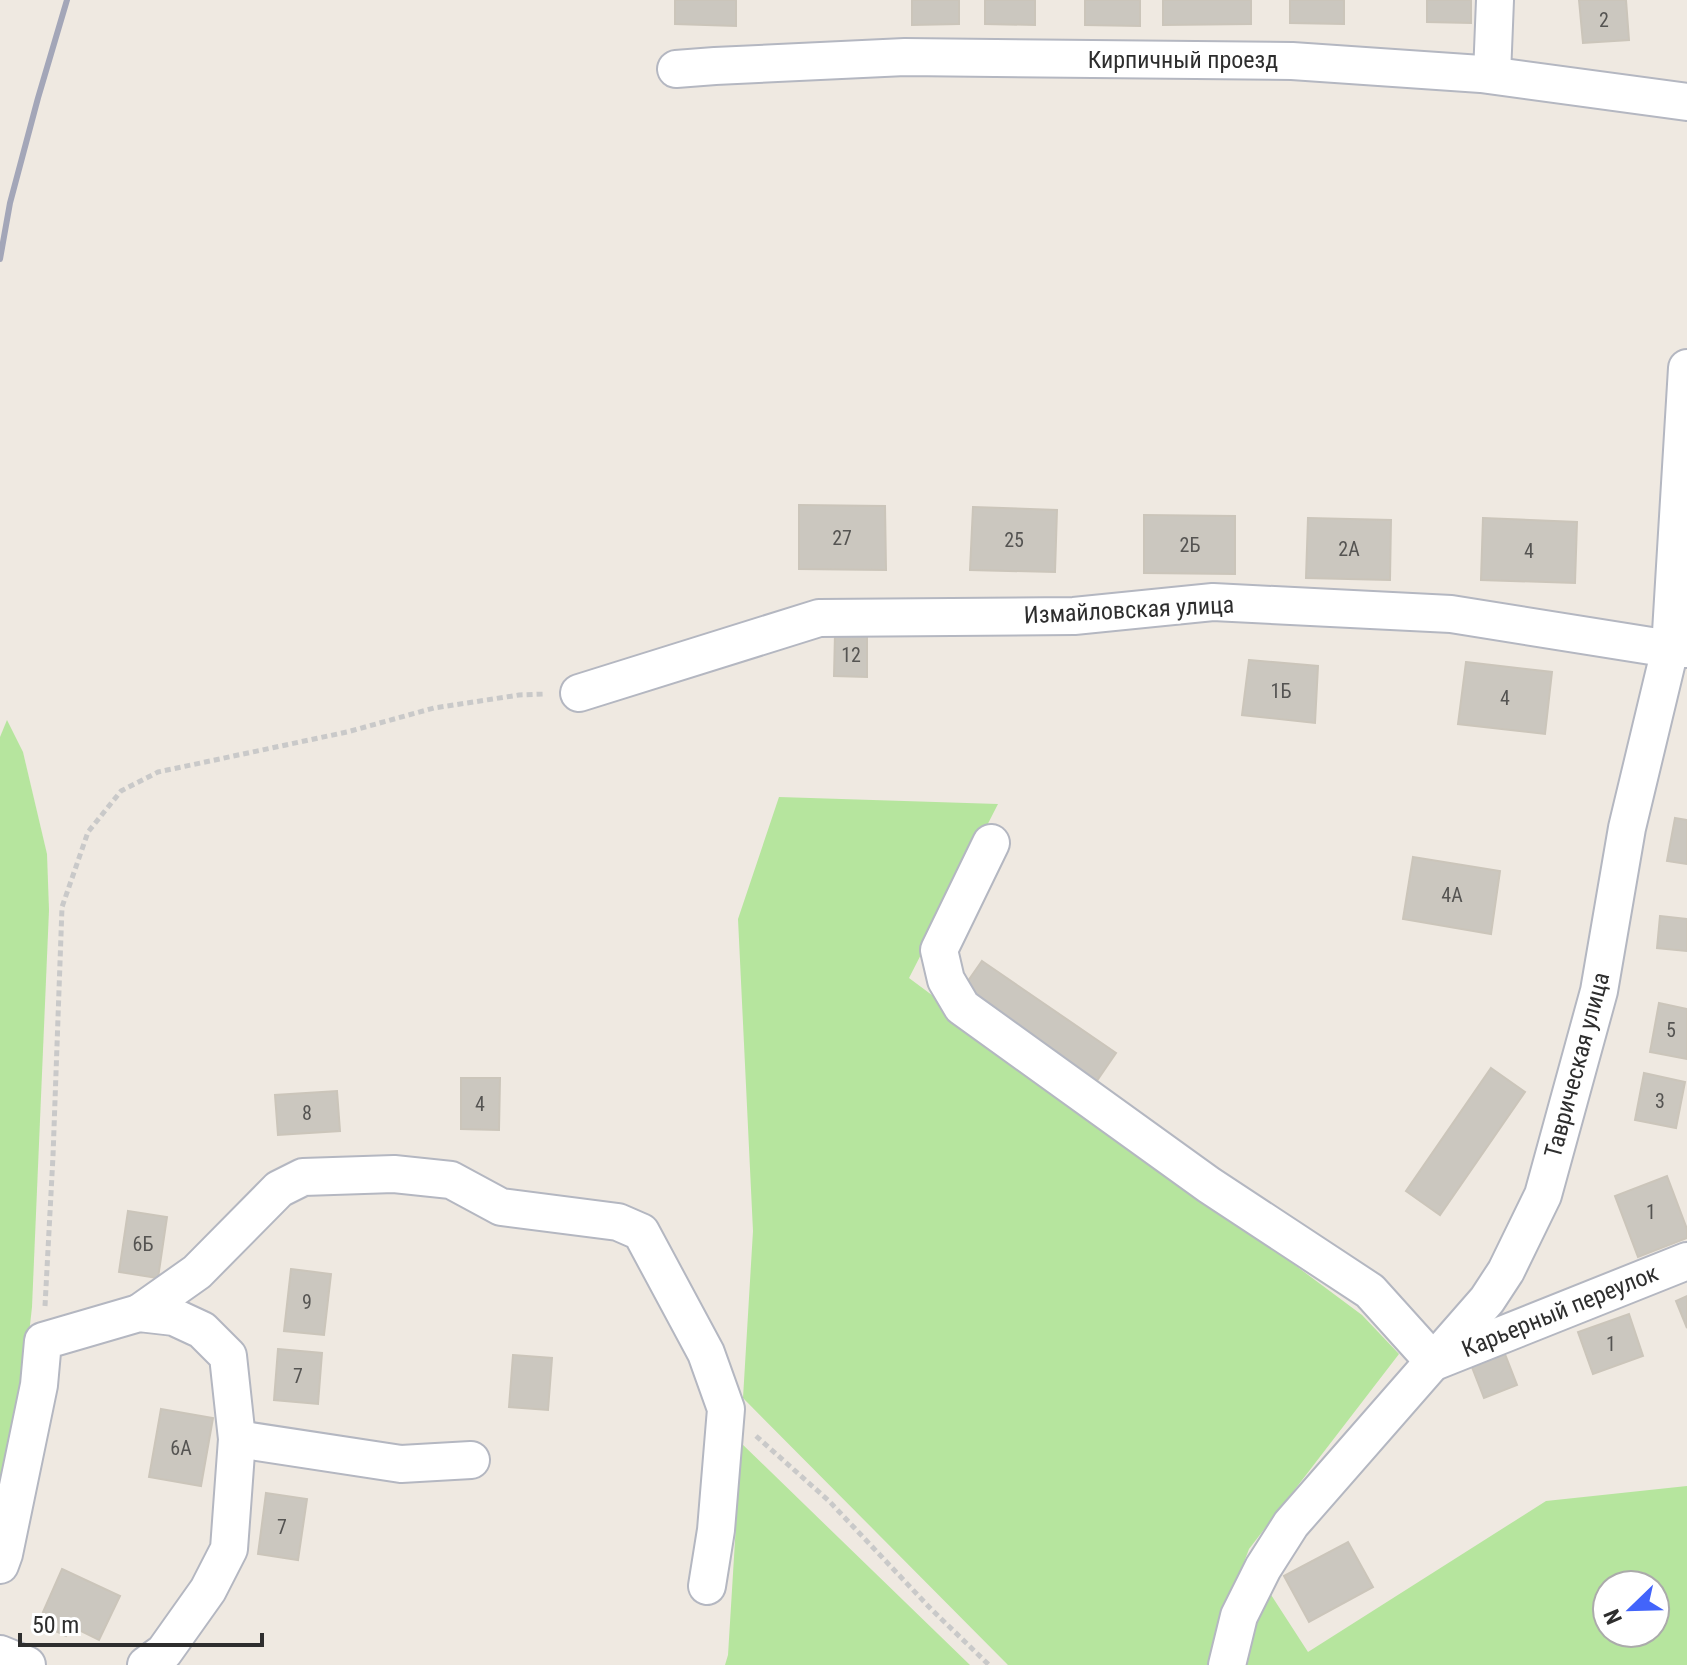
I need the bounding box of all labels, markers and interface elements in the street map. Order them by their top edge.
house number: 2 [1599,8,1609,32]
street label: Кирпичный проезд [1088,46,1278,74]
house number: 27 [832,526,852,550]
house number: 25 [1004,528,1024,552]
house number: 2Б [1180,533,1200,557]
house number: 2А [1338,537,1360,561]
house number: 4 [1524,539,1534,563]
street label: Измайловская улица [1023,591,1235,629]
house number: 12 [841,643,861,667]
house number: 1Б [1271,679,1291,703]
house number: 4 [1500,686,1510,710]
house number: 4А [1441,883,1463,907]
street label: Таврическая улица [1539,969,1615,1161]
house number: 5 [1666,1018,1676,1042]
house number: 3 [1655,1089,1665,1113]
house number: 4 [475,1092,485,1116]
house number: 8 [302,1101,312,1125]
house number: 1 [1646,1200,1656,1224]
house number: 6Б [133,1232,153,1256]
street label: Карьерный переулок [1458,1259,1663,1363]
house number: 9 [302,1290,312,1314]
house number: 1 [1606,1332,1616,1356]
house number: 7 [293,1364,303,1388]
house number: 6А [170,1436,192,1460]
house number: 7 [277,1515,287,1539]
north arrow [1591,1569,1671,1649]
scale bar [20,1597,262,1647]
text: N [1599,1606,1627,1628]
text: 50 m [32,1611,79,1639]

